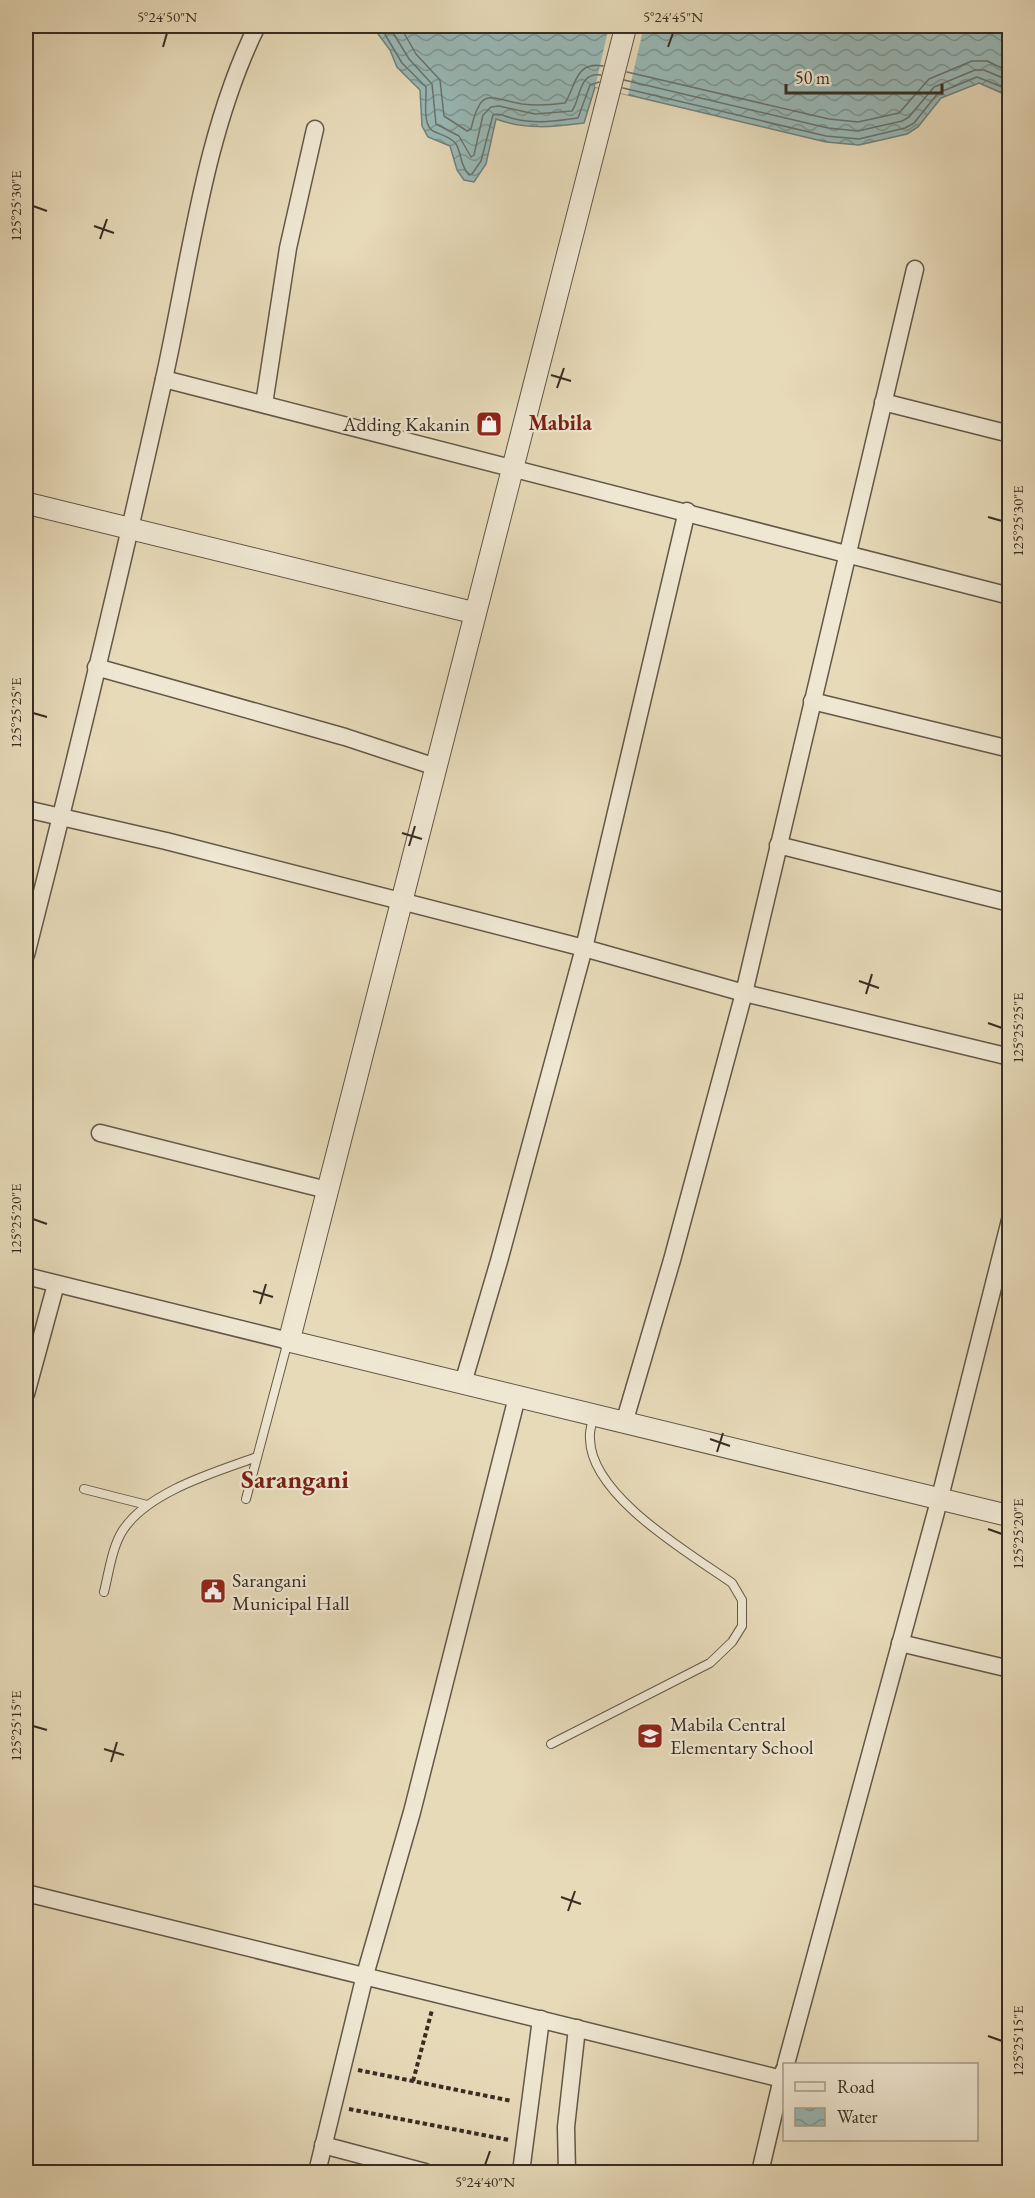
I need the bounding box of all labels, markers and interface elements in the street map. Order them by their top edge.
text: 5°24'50"N [137,7,197,26]
text: 5°24'45"N [643,7,703,26]
scale bar [786,57,942,95]
text: 50 m [795,66,830,89]
text: 125°25'30"E [6,170,25,242]
district label: Mabila [528,408,592,437]
shop icon: Adding Kakanin [474,409,504,439]
place label: Adding Kakanin [342,411,470,437]
text: 125°25'30"E [1008,485,1027,557]
text: 125°25'25"E [6,677,25,749]
text: 125°25'25"E [1008,992,1027,1064]
text: 125°25'20"E [6,1183,25,1255]
district label: Sarangani [241,1462,349,1496]
text: 125°25'20"E [1008,1498,1027,1570]
place label: Sarangani Municipal Hall [232,1567,350,1616]
public building icon: Sarangani Municipal Hall [198,1576,228,1606]
text: 125°25'15"E [6,1690,25,1762]
place label: Mabila Central Elementary School [670,1711,814,1760]
school or university icon: Mabila Central Elementary School [635,1721,665,1751]
text: 125°25'15"E [1008,2005,1027,2077]
legend [783,2063,978,2141]
text: Road [837,2075,876,2098]
text: Water [837,2105,878,2128]
text: 5°24'40"N [455,2172,515,2191]

